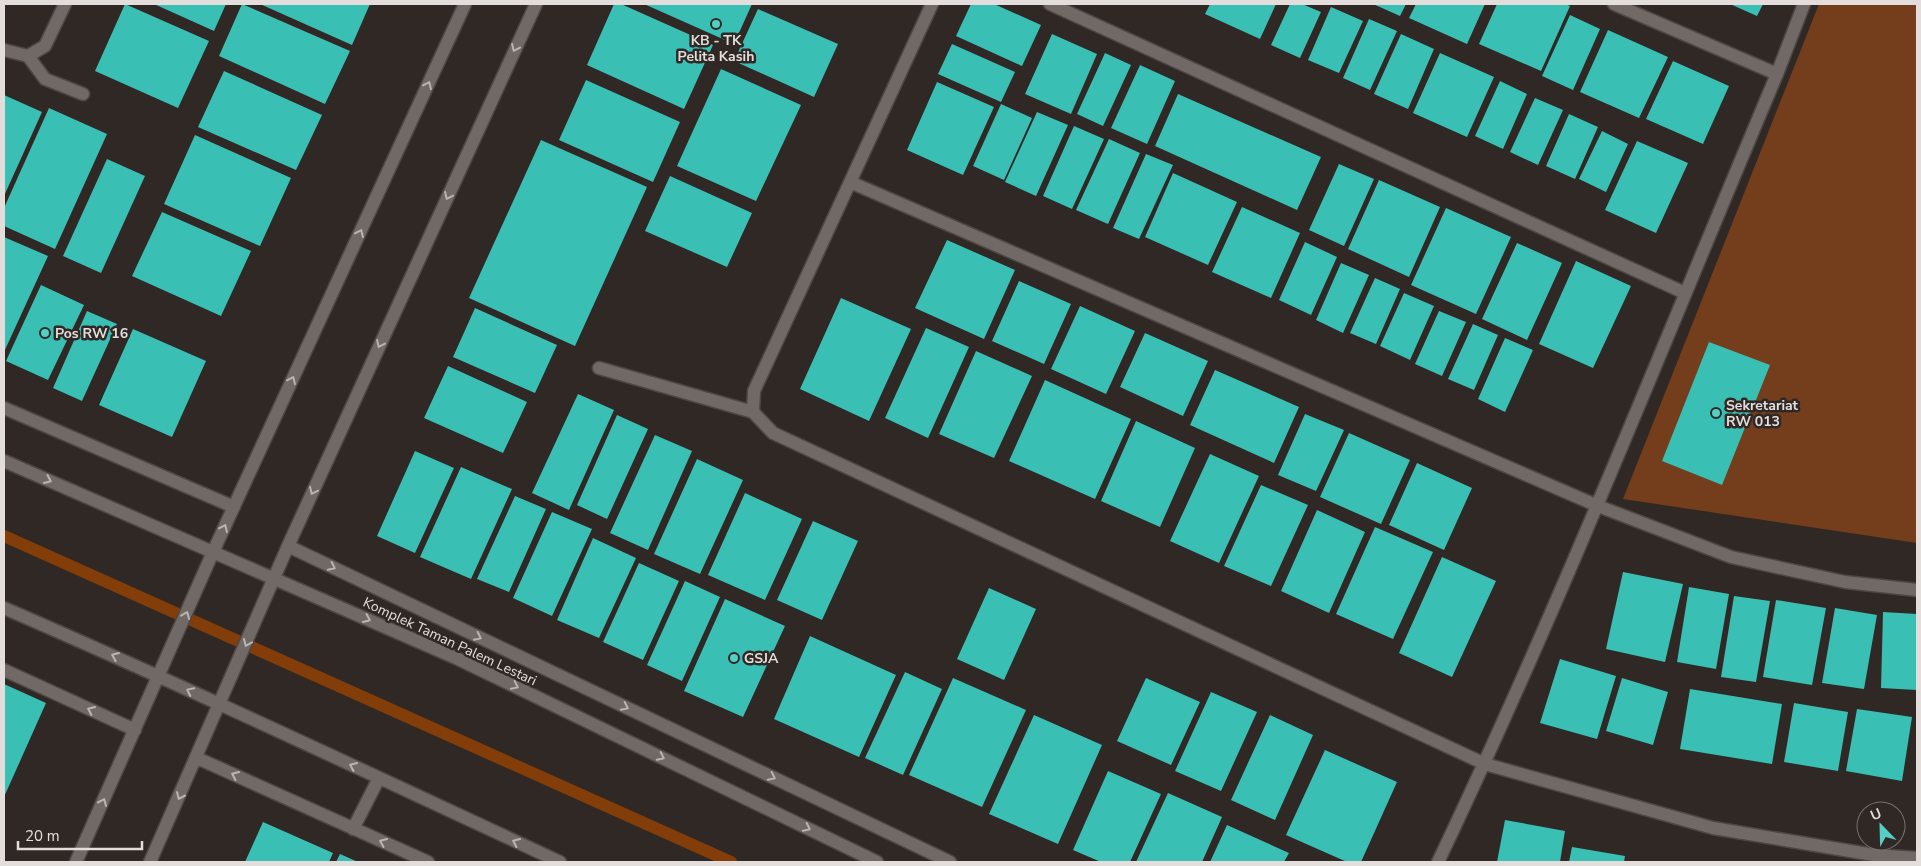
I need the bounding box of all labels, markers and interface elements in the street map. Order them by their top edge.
marker: KB - TK Pelita Kasih [710,18,722,30]
place label: KB - TK Pelita Kasih [678,31,754,66]
one-way arrow [511,43,522,52]
one-way arrow [421,81,432,90]
one-way arrow [444,191,454,200]
one-way arrow [353,229,364,238]
place label: Pos RW 16 [55,324,128,343]
marker: Pos RW 16 [39,327,51,339]
one-way arrow [376,339,387,348]
one-way arrow [286,377,296,386]
place label: Sekretariat RW 013 [1726,396,1799,431]
marker: Sekretariat RW 013 [1710,407,1722,419]
one-way arrow [43,474,52,485]
one-way arrow [308,486,319,495]
one-way arrow [218,524,228,533]
one-way arrow [327,560,336,571]
street label: Komplek Taman Palem Lestari [360,593,540,690]
one-way arrow [179,611,190,620]
one-way arrow [362,612,371,623]
one-way arrow [473,631,482,641]
one-way arrow [242,638,253,647]
place label: GSJA [744,649,779,668]
one-way arrow [111,652,119,662]
marker: GSJA [728,652,740,664]
one-way arrow [509,680,518,690]
one-way arrow [186,687,195,697]
one-way arrow [620,701,629,711]
one-way arrow [87,705,96,716]
one-way arrow [656,751,665,761]
one-way arrow [349,762,358,772]
one-way arrow [231,771,240,782]
one-way arrow [766,771,775,781]
one-way arrow [176,791,186,800]
one-way arrow [97,798,108,807]
north arrow [1856,801,1906,851]
text: U [1868,804,1885,825]
scale bar [18,818,141,850]
one-way arrow [802,822,811,832]
text: 20 m [25,826,60,846]
one-way arrow [512,837,521,848]
one-way arrow [379,838,388,849]

